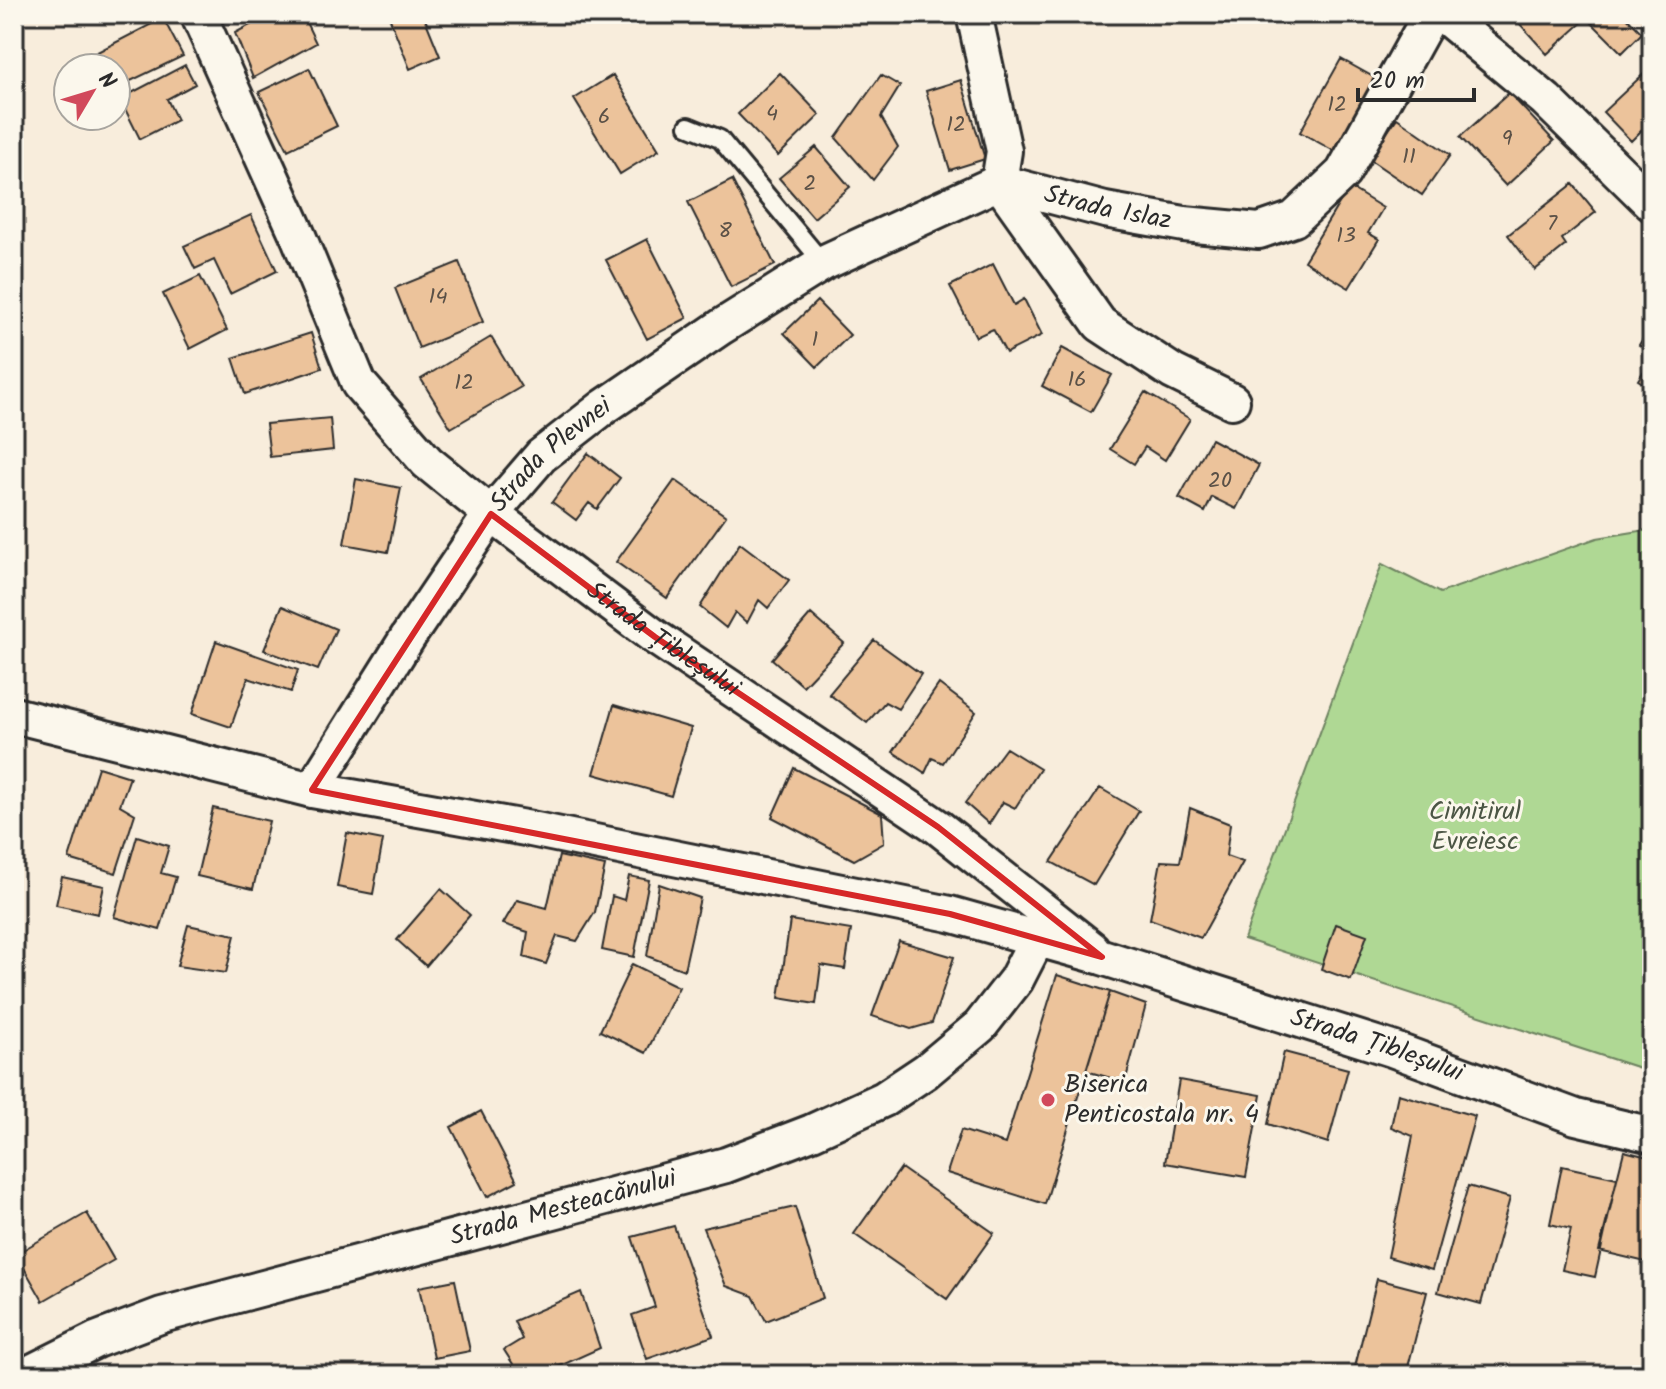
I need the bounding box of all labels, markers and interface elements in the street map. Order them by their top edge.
north arrow [52,52,132,132]
scale bar [1358,52,1474,102]
text: 20 m [1370,62,1425,101]
text: N [88,65,124,98]
house number: 12 [1327,88,1347,123]
house number: 4 [766,97,778,132]
house number: 6 [598,100,610,135]
house number: 12 [946,108,966,143]
house number: 9 [1502,122,1513,157]
house number: 11 [1402,140,1416,175]
house number: 2 [804,167,816,202]
street label: Strada Islaz [1039,174,1175,242]
house number: 7 [1547,207,1558,242]
house number: 8 [718,214,732,249]
house number: 13 [1336,219,1356,254]
house number: 14 [428,280,448,315]
house number: 1 [812,323,818,358]
house number: 16 [1067,363,1087,398]
house number: 12 [454,366,474,401]
street label: Strada Plevnei [480,385,622,523]
house number: 20 [1208,464,1232,499]
street label: Strada Țibleșului [577,571,750,710]
park label: Cimitirul Evreiesc [1429,791,1521,863]
street label: Strada Țibleșului [1285,997,1471,1095]
place label: Biserica Penticostala nr. 4 [1064,1064,1259,1136]
marker: Biserica Penticostala nr. 4 [1039,1091,1057,1109]
street label: Strada Mesteacănului [445,1158,683,1259]

